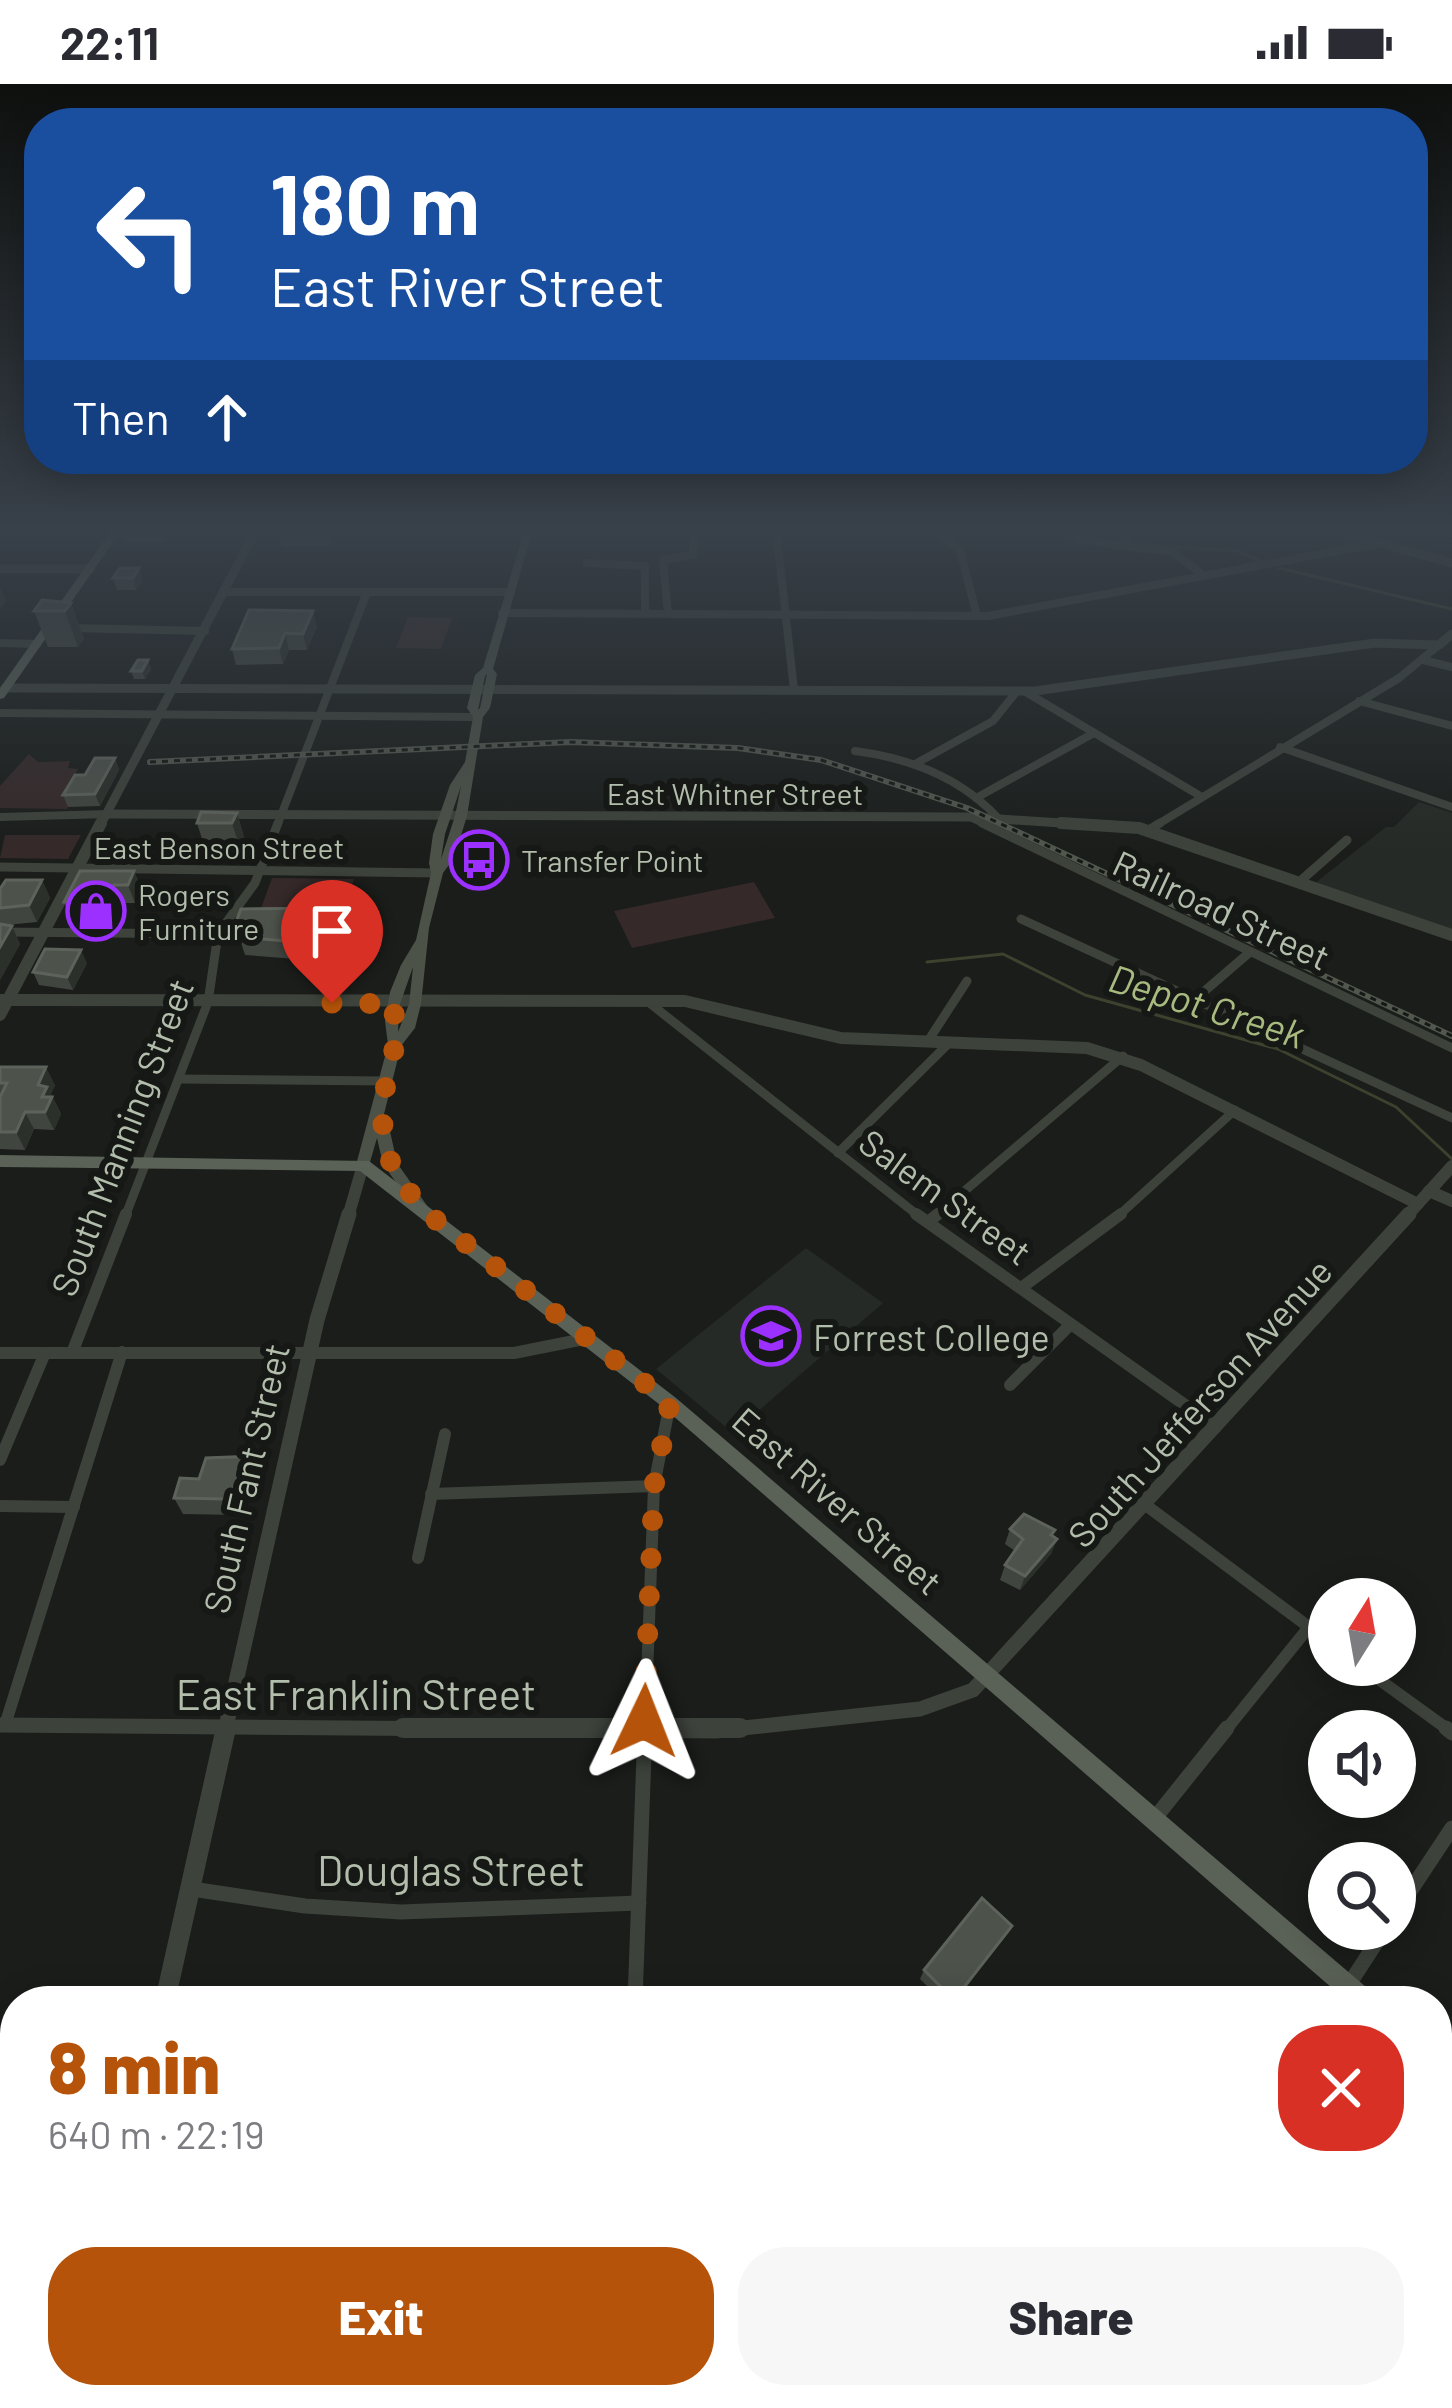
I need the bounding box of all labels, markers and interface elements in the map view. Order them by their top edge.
text: 22:11 [60,15,159,69]
text: 180 m [270,151,480,252]
icon: left [72,156,228,312]
text: East River Street [270,253,665,318]
icon: ahead [194,384,260,450]
text: Then [72,390,170,444]
street label: East Whitner Street [607,775,863,811]
street label: East Benson Street [94,829,344,865]
bus stop icon: Transfer Point [448,829,510,891]
street label: Railroad Street [1107,840,1337,978]
place label: Transfer Point [521,842,704,878]
place label: Rogers Furniture [138,876,259,946]
shop icon: Rogers Furniture [65,880,127,942]
pin [281,880,383,1003]
icon: arrive [299,898,365,964]
water label: Depot Creek [1104,953,1310,1057]
street label: South Manning Street [41,972,201,1302]
street label: Salem Street [852,1119,1040,1273]
street label: South Jefferson Avenue [1058,1249,1340,1555]
school or university icon: Forrest College [740,1305,802,1367]
place label: Forrest College [813,1315,1050,1358]
street label: South Fant Street [193,1339,297,1617]
street label: East River Street [725,1397,951,1603]
north arrow [1308,1578,1416,1686]
map controls [1308,1578,1416,1950]
position arrow [581,1658,707,1784]
street label: East Franklin Street [176,1668,536,1718]
button: sound [1308,1710,1416,1818]
button: search [1308,1842,1416,1950]
street label: Douglas Street [317,1844,585,1895]
text: 8 min [48,2022,220,2108]
button: close [1278,2025,1404,2151]
text: 640 m · 22:19 [48,2110,264,2157]
button: Exit [48,2247,714,2385]
button: Share [738,2247,1404,2385]

